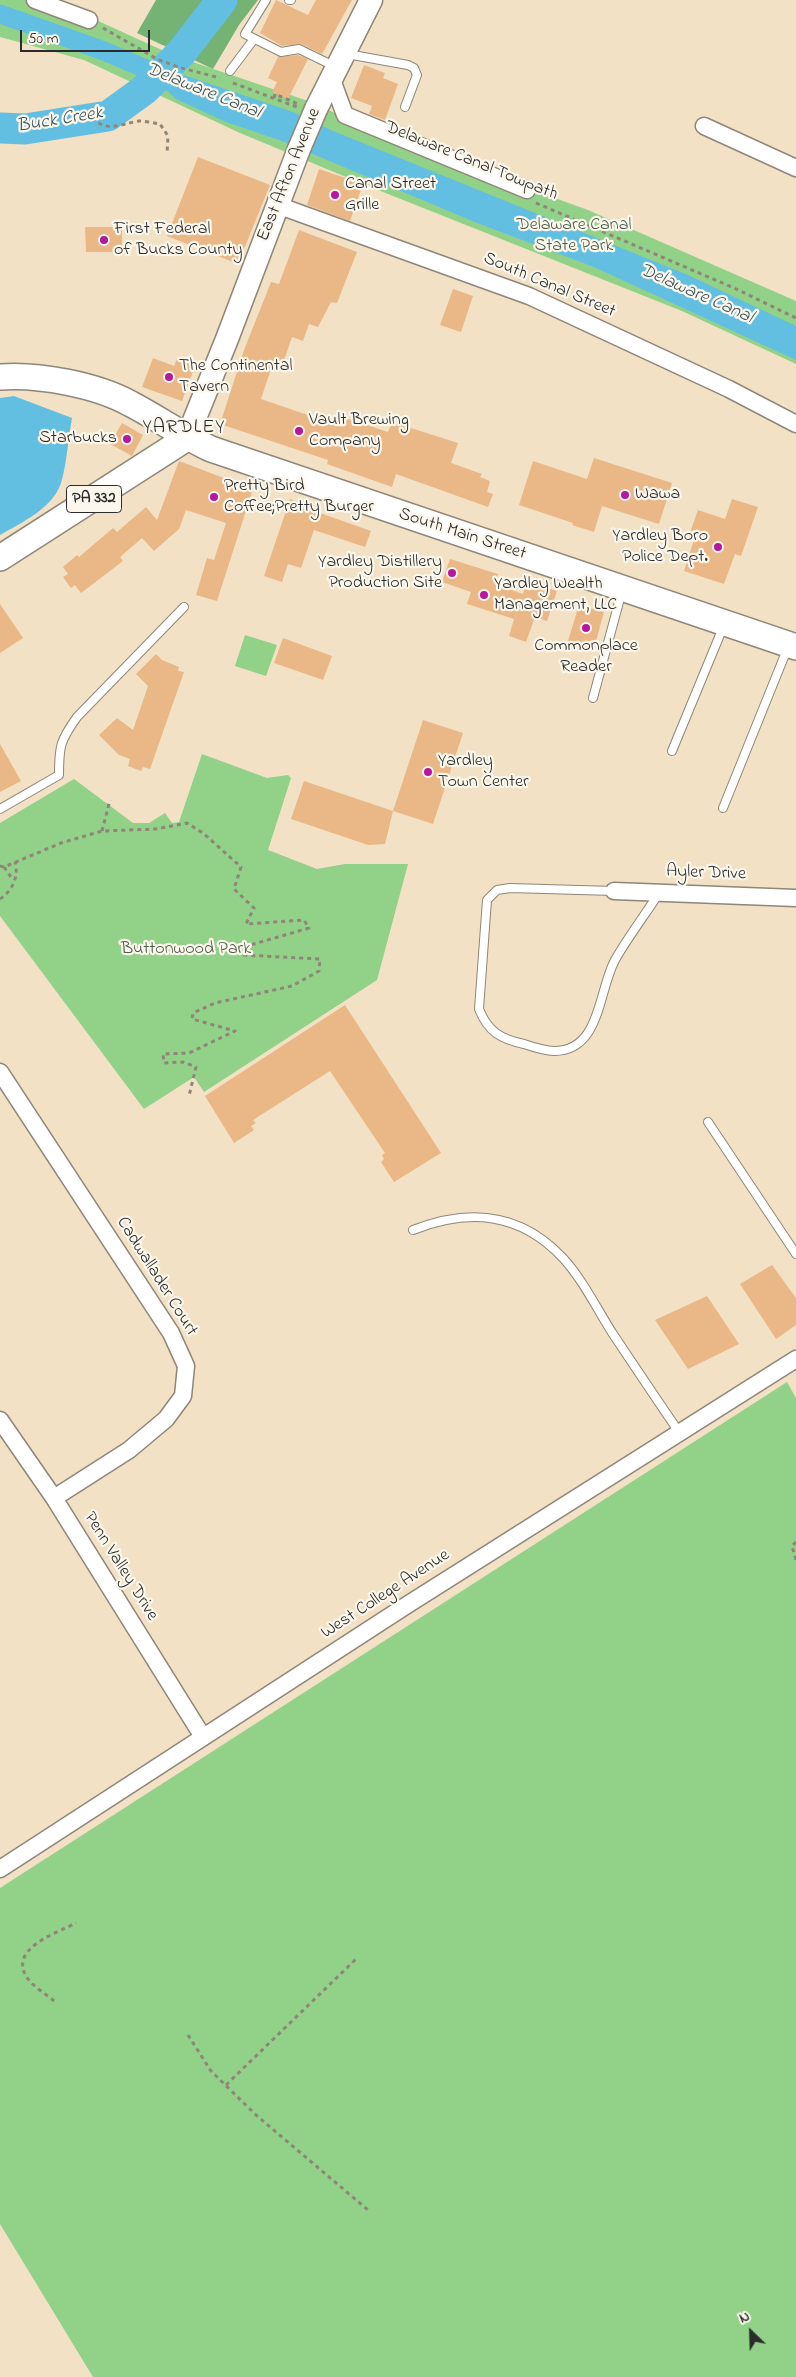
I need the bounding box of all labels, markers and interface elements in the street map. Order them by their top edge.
scale bar [22,20,152,52]
text: 50 m [28,28,58,50]
water label: Delaware Canal [142,59,264,125]
water label: Buck Creek [15,103,105,139]
street label: East Afton Avenue [253,105,327,245]
street label: Delaware Canal Towpath [382,117,560,207]
place label: Canal Street Grille [345,174,436,216]
marker: Canal Street Grille [329,189,341,201]
park label: Delaware Canal State Park [517,215,631,258]
place label: First Federal of Bucks County [114,219,243,262]
marker: First Federal of Bucks County [98,234,110,246]
street label: South Canal Street [480,248,618,324]
water label: Delaware Canal [636,260,756,330]
place label: The Continental Tavern [179,356,292,398]
marker: The Continental Tavern [163,371,175,383]
place label: Vault Brewing Company [309,410,409,452]
district label: YARDLEY [142,417,226,441]
marker: Vault Brewing Company [293,425,305,437]
place label: Starbucks [39,428,117,450]
marker: Starbucks [121,433,133,445]
place label: Pretty Bird Coffee;Pretty Burger [224,476,374,518]
place label: Wawa [635,484,680,506]
road number: PA 332 [66,486,122,512]
marker: Wawa [619,489,631,501]
marker: Pretty Bird Coffee;Pretty Burger [208,491,220,503]
street label: South Main Street [395,504,529,566]
place label: Yardley Boro Police Dept. [612,526,708,568]
marker: Yardley Boro Police Dept. [712,541,724,553]
place label: Yardley Distillery Production Site [318,552,442,594]
marker: Yardley Distillery Production Site [446,567,458,579]
place label: Yardley Wealth Management, LLC [494,574,617,616]
marker: Yardley Wealth Management, LLC [478,589,490,601]
marker: Commonplace Reader [580,622,592,634]
place label: Commonplace Reader [534,636,638,679]
place label: Yardley Town Center [438,751,529,794]
marker: Yardley Town Center [422,766,434,778]
street label: Ayler Drive [666,862,746,886]
park label: Buttonwood Park [121,939,251,961]
street label: Cadwallader Court [111,1213,201,1341]
street label: Penn Valley Drive [78,1509,162,1625]
street label: West College Avenue [318,1545,454,1645]
text: N [736,2306,753,2329]
north arrow [726,2307,776,2357]

